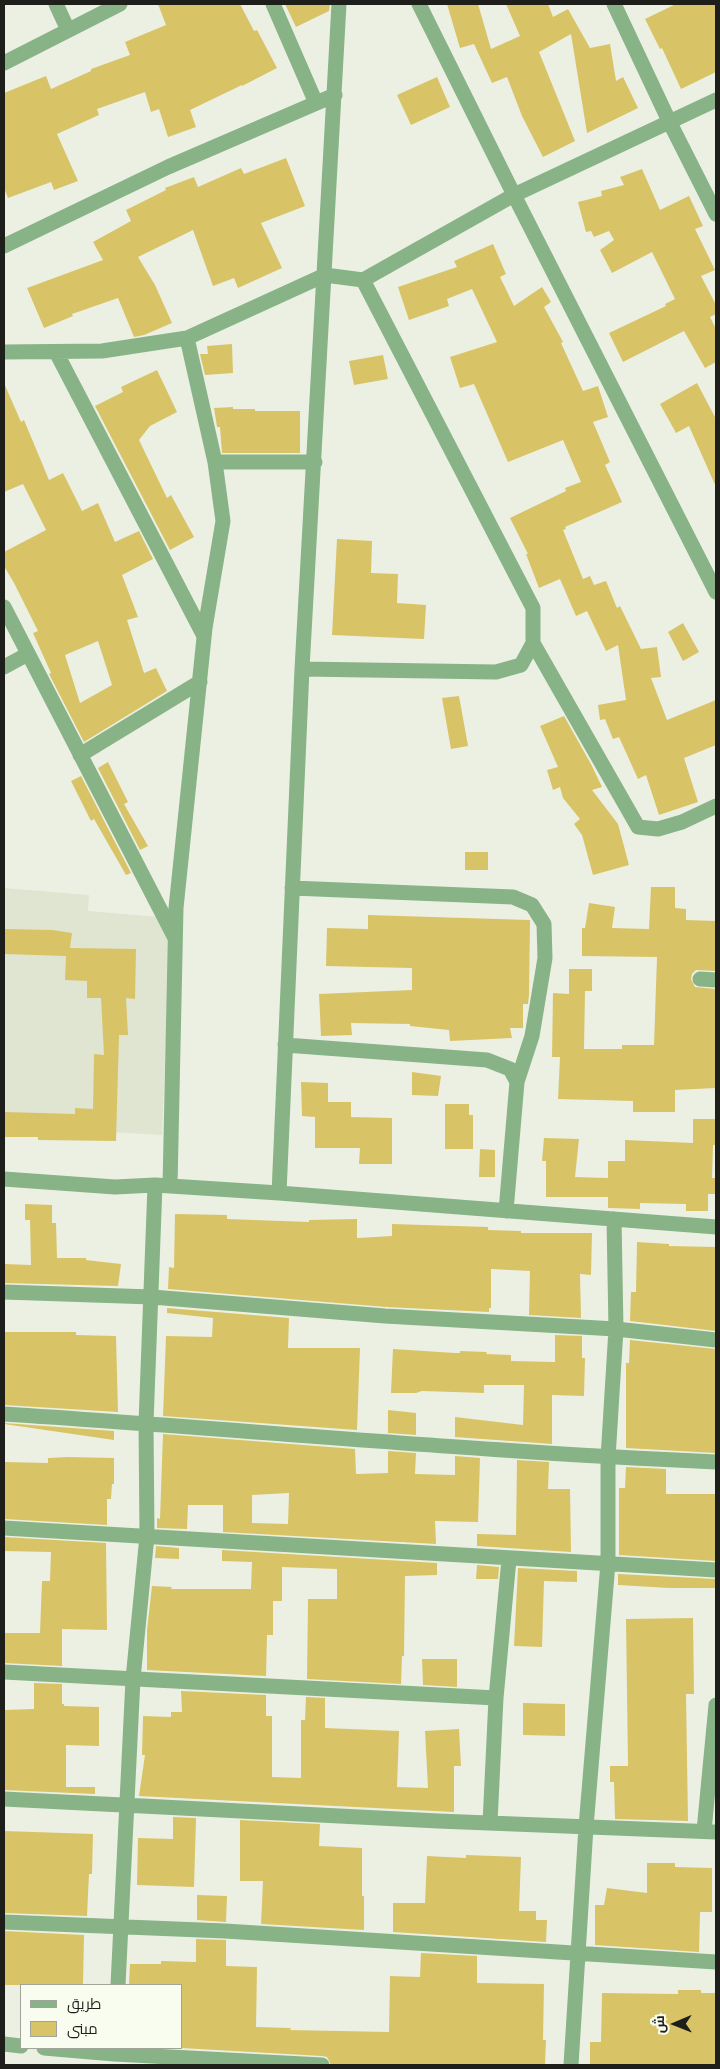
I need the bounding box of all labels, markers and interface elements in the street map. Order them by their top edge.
legend [20,1984,182,2049]
text: طريق [67,1995,101,2014]
north arrow [650,1999,700,2049]
text: ش [651,2015,668,2033]
text: مبنى [67,2020,98,2039]

